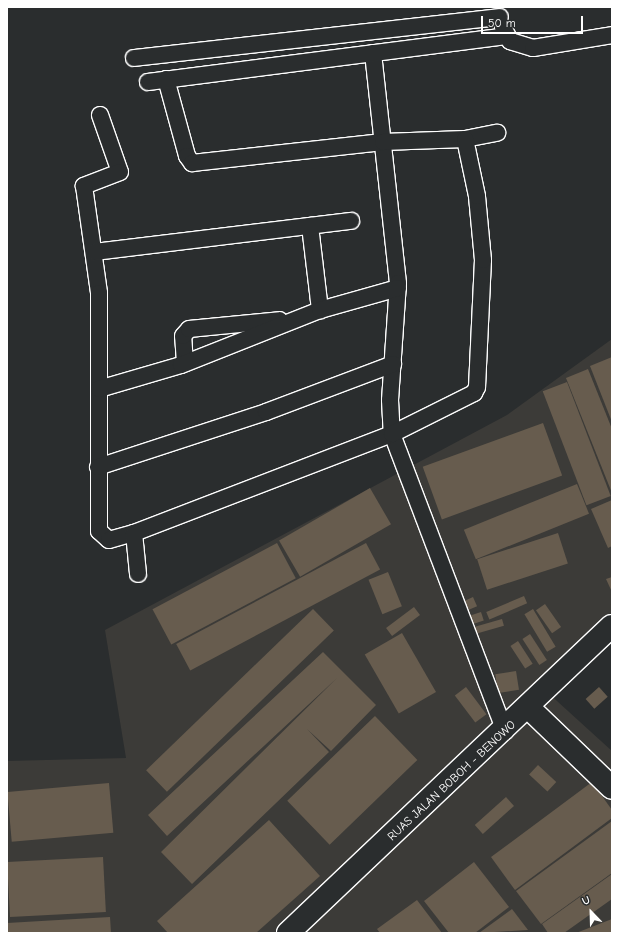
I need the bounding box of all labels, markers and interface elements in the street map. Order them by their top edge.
scale bar [483,8,585,34]
text: 50 m [488,16,516,30]
street label: RUAS JALAN BOBOH - BENOWO [385,718,519,844]
north arrow [571,892,611,932]
text: U [580,893,592,908]

